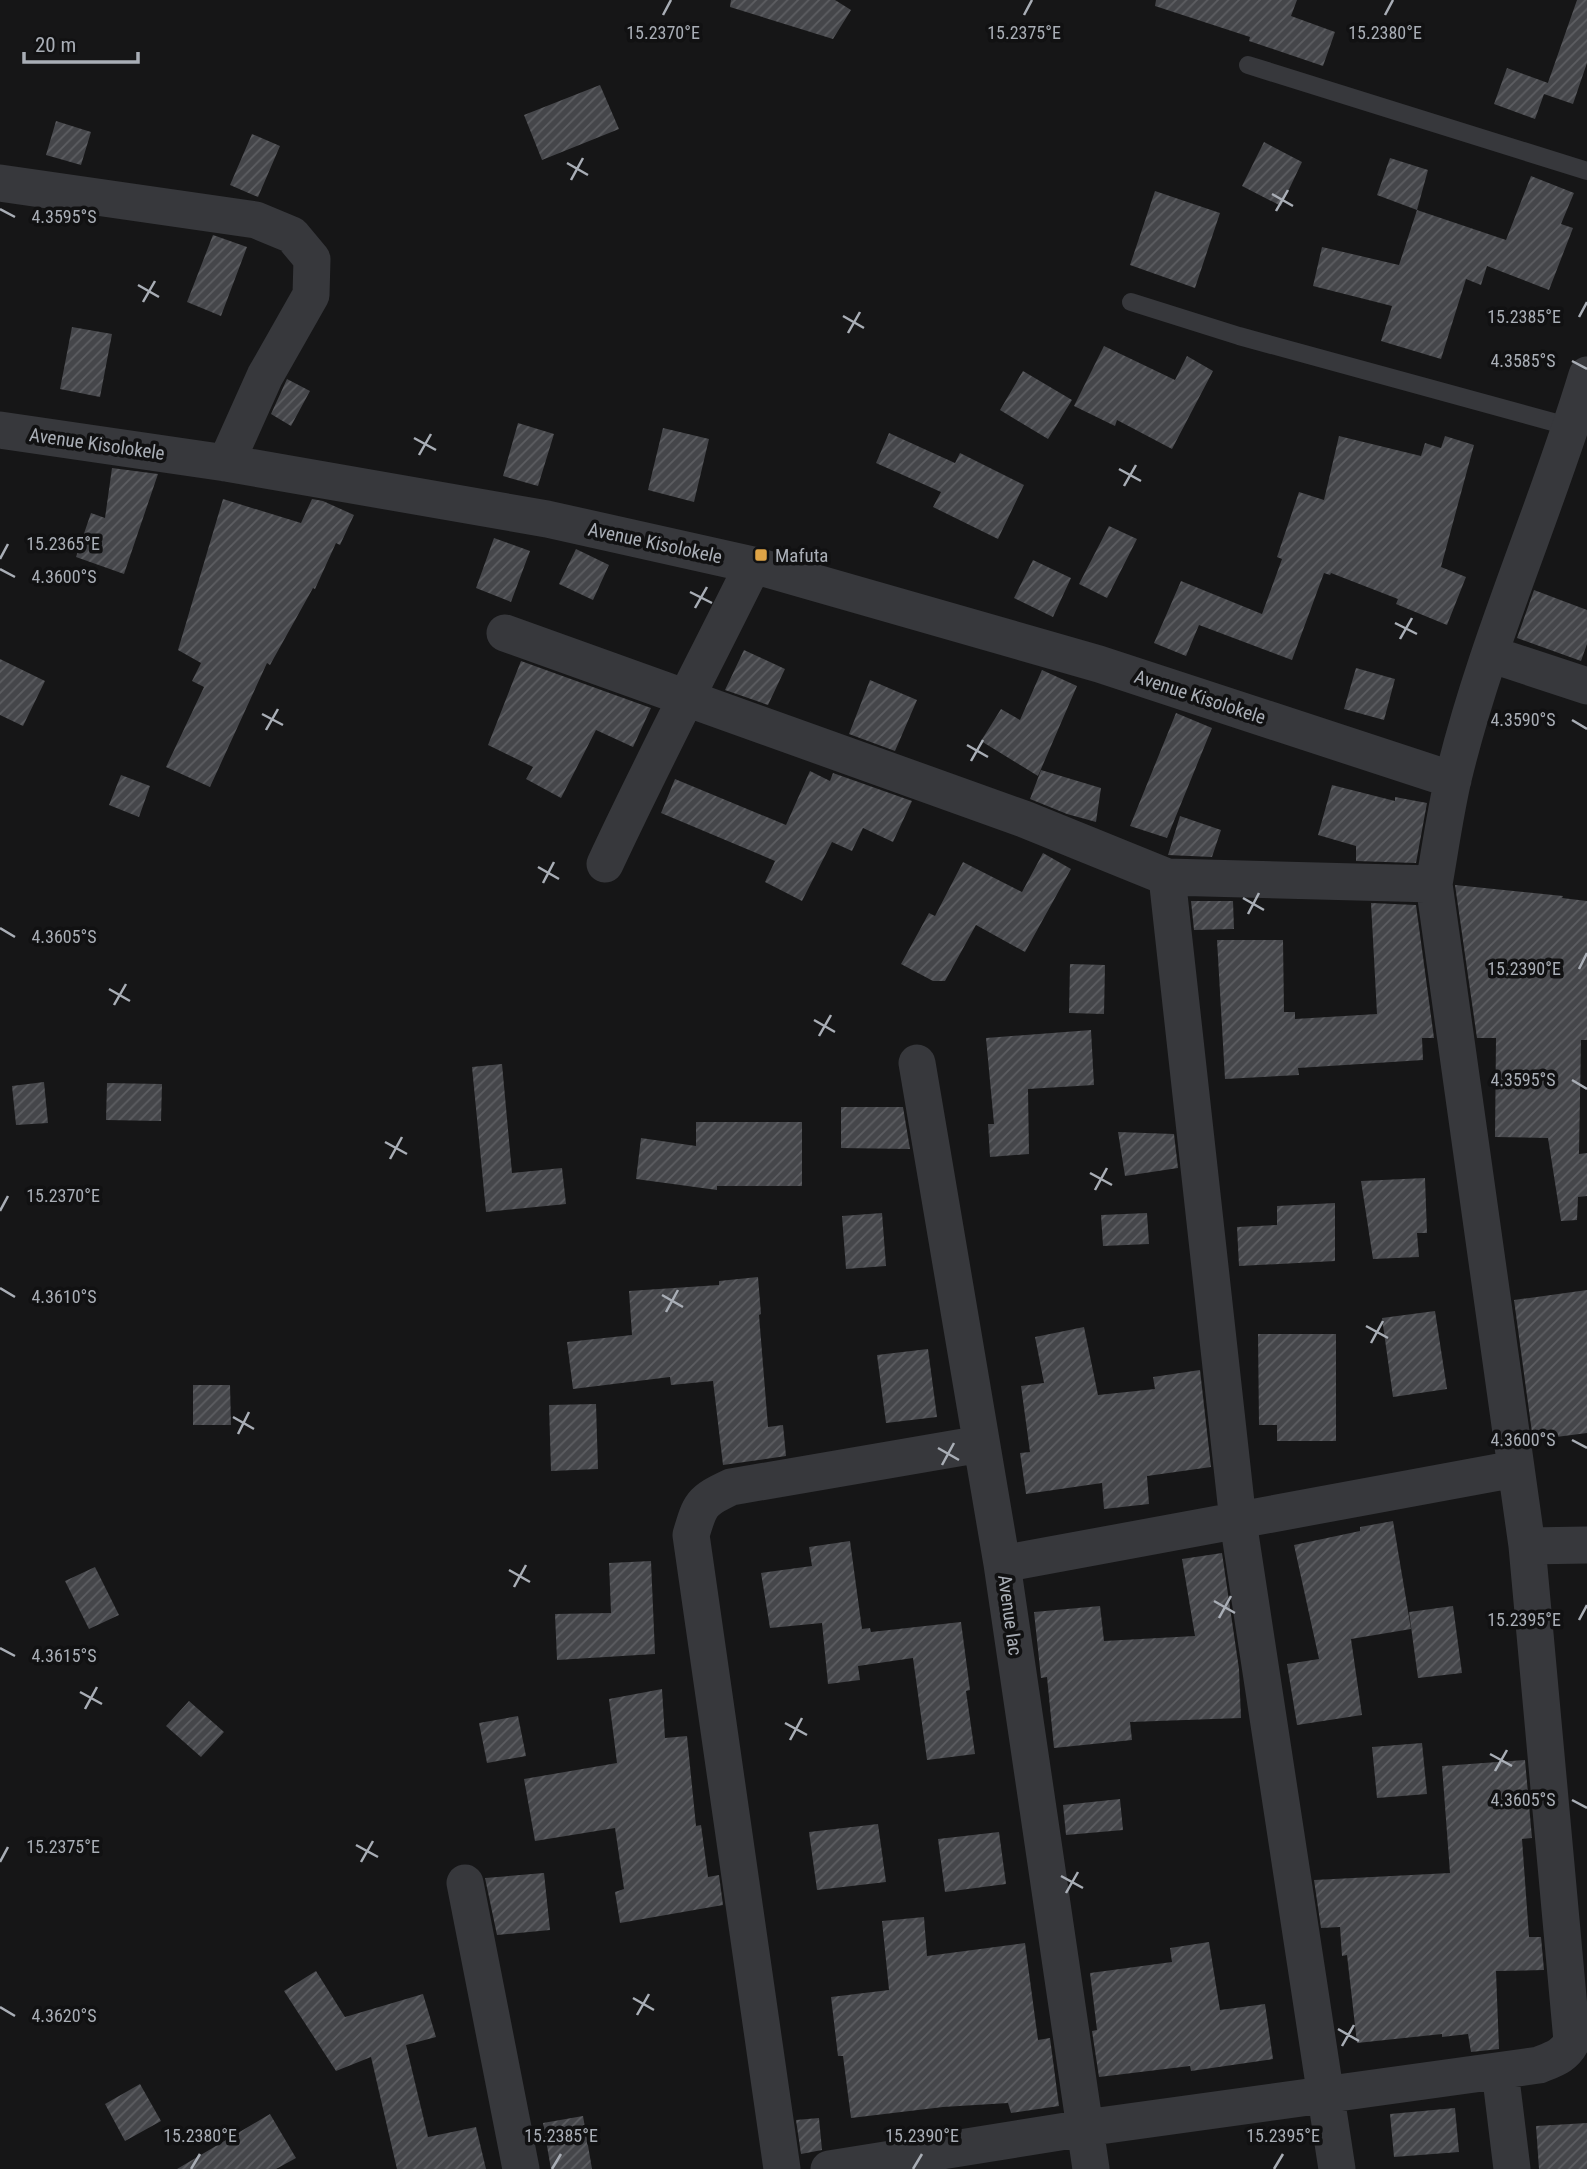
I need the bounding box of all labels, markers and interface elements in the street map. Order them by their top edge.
scale bar [24,21,138,65]
text: 15.2370°E [626,22,700,43]
text: 15.2375°E [987,22,1061,43]
text: 15.2380°E [1348,22,1422,43]
text: 20 m [35,33,76,57]
text: 4.3595°S [31,206,97,227]
text: 15.2385°E [1487,306,1561,327]
text: 4.3585°S [1490,350,1556,371]
street label: Avenue Kisolokele [28,423,166,465]
street label: Avenue Kisolokele [586,518,724,568]
text: 15.2365°E [26,533,100,554]
place label: Mafuta [775,544,828,567]
marker: Mafuta [753,547,769,563]
text: 4.3600°S [31,566,97,587]
street label: Avenue Kisolokele [1132,665,1269,729]
text: 4.3590°S [1490,709,1556,730]
text: 4.3605°S [31,926,97,947]
text: 15.2390°E [1487,958,1561,979]
text: 4.3595°S [1490,1069,1556,1090]
text: 15.2370°E [26,1185,100,1206]
text: 4.3610°S [31,1286,97,1307]
text: 4.3600°S [1490,1429,1556,1450]
street label: Avenue lac [993,1573,1027,1657]
text: 15.2395°E [1487,1609,1561,1630]
text: 4.3615°S [31,1645,97,1666]
text: 4.3605°S [1490,1789,1556,1810]
text: 15.2375°E [26,1836,100,1857]
text: 4.3620°S [31,2005,97,2026]
text: 15.2380°E [163,2125,237,2146]
text: 15.2385°E [524,2125,598,2146]
text: 15.2390°E [885,2125,959,2146]
text: 15.2395°E [1246,2125,1320,2146]

